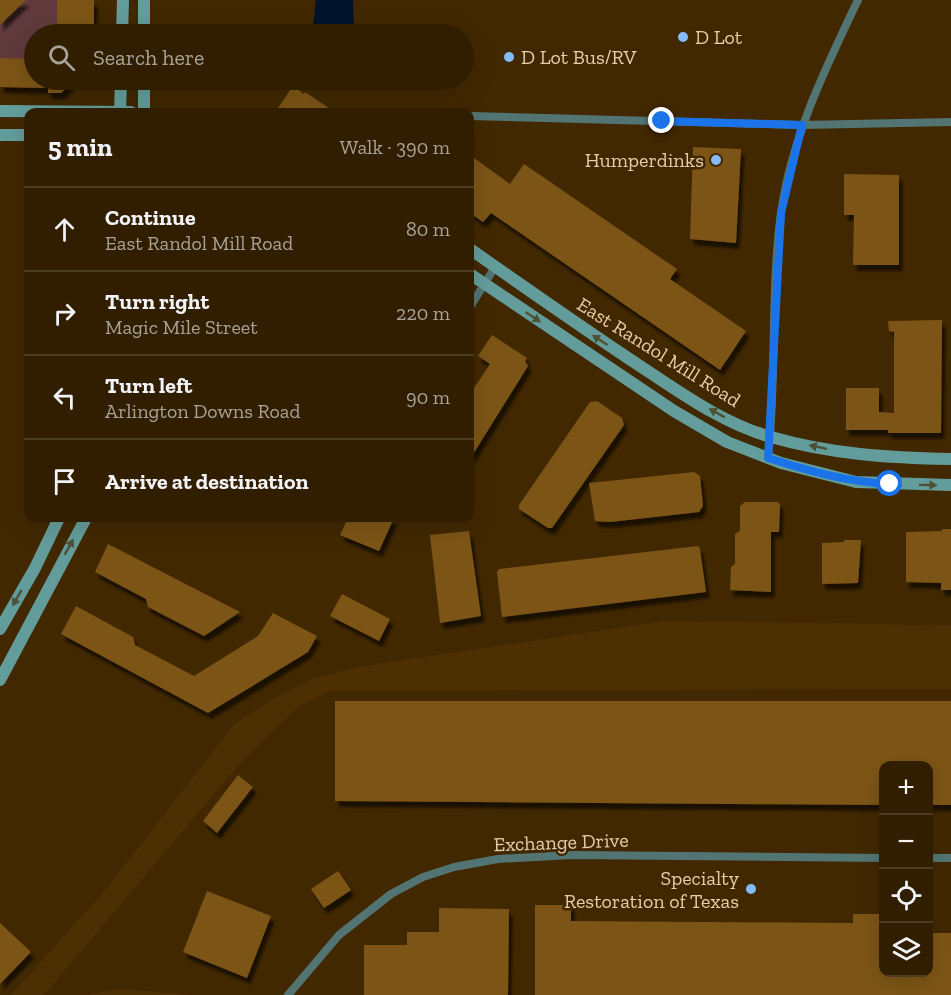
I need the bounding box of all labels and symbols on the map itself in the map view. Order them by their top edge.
place label: D Lot [695,25,743,49]
marker: D Lot [676,30,690,44]
place label: D Lot Bus/RV [521,45,636,69]
marker: D Lot Bus/RV [502,50,516,64]
route end [648,107,674,133]
place label: Humperdinks [585,148,704,172]
marker: Humperdinks [709,153,723,167]
street label: East Randol Mill Road [573,292,745,412]
one-way arrow [524,311,540,323]
one-way arrow [592,335,608,346]
one-way arrow [708,408,725,418]
one-way arrow [809,442,827,452]
route start [876,470,902,496]
one-way arrow [918,480,937,490]
one-way arrow [64,539,74,556]
one-way arrow [12,590,22,607]
street label: Exchange Drive [493,828,629,856]
place label: Specialty Restoration of Texas [564,866,740,913]
marker: Specialty Restoration of Texas [744,882,758,896]

